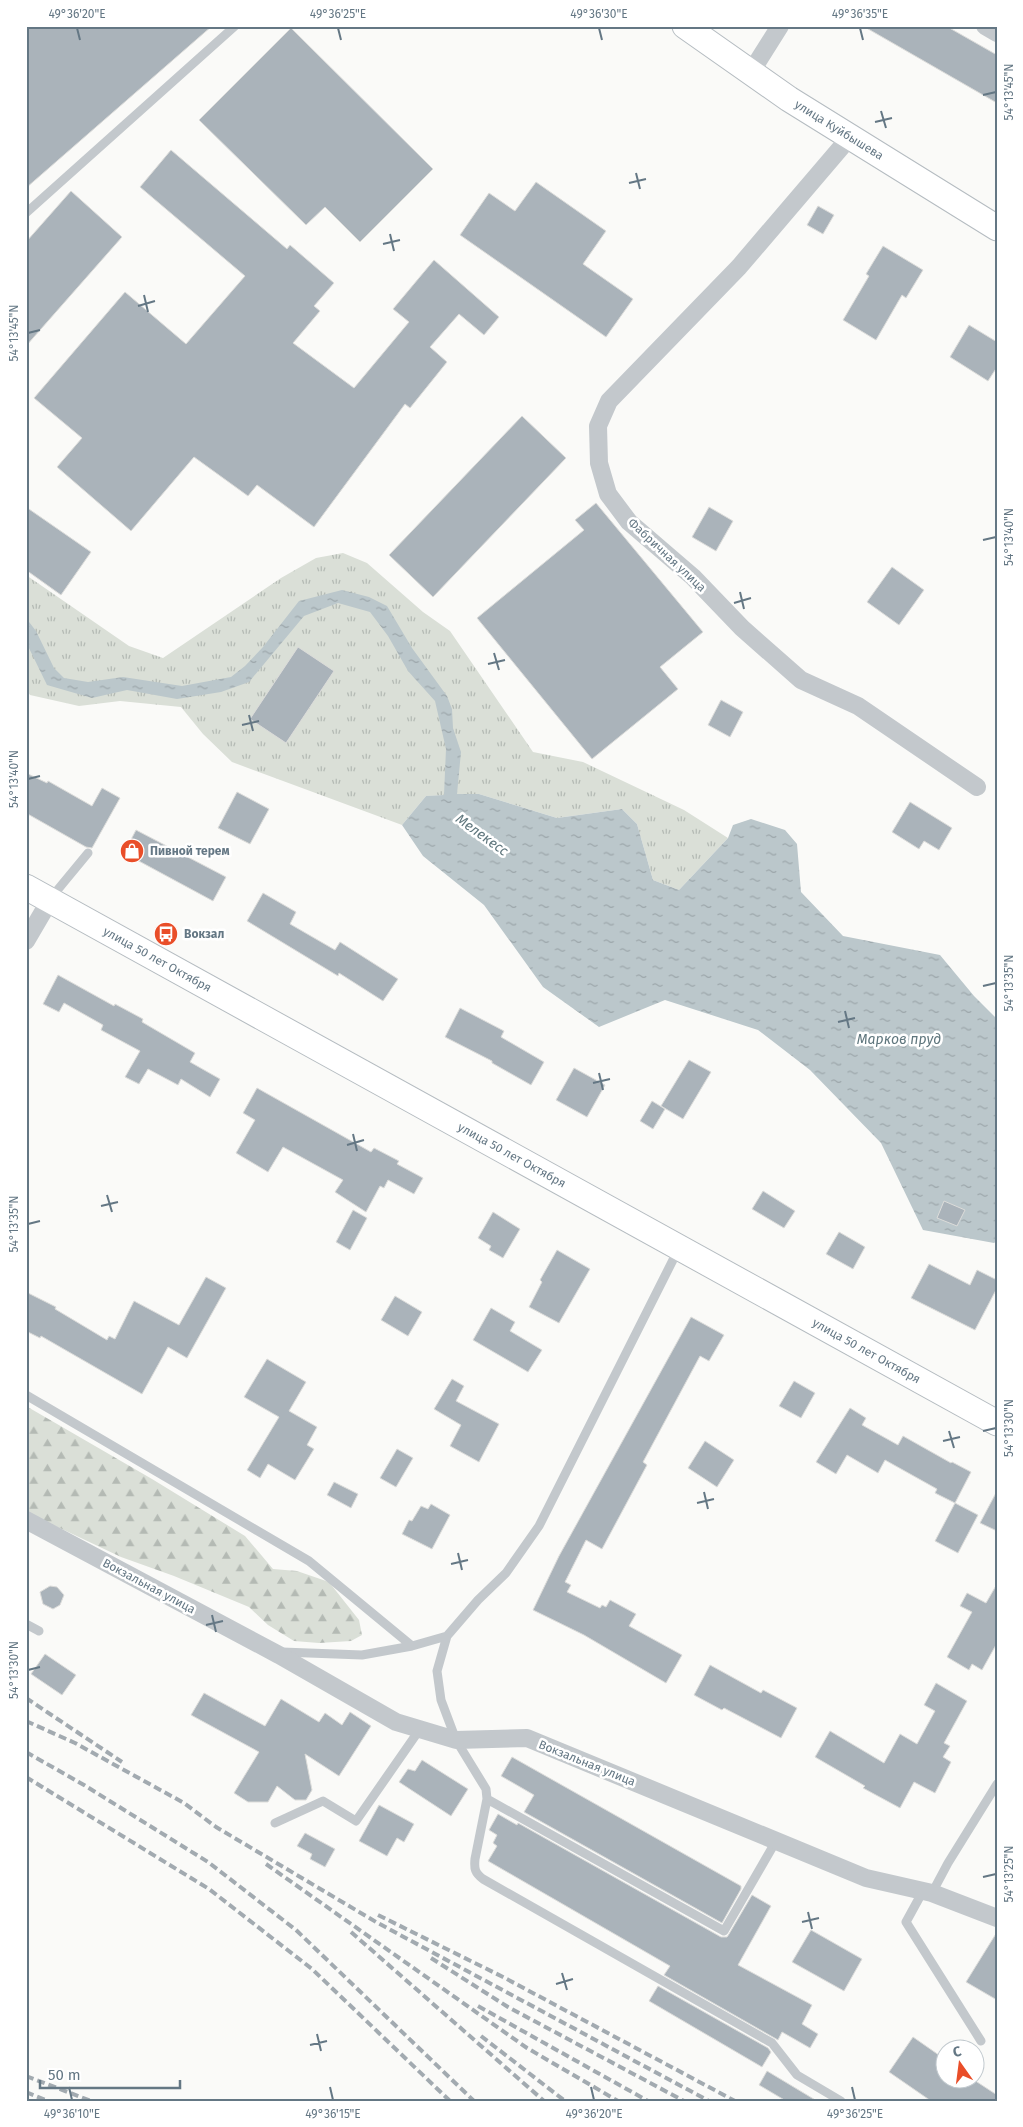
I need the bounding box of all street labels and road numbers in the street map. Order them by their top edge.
street label: улица Куйбышева [792,97,886,163]
street label: Фабричная улица [625,515,709,595]
street label: улица 50 лет Октября [101,924,214,995]
street label: улица 50 лет Октября [455,1120,568,1191]
street label: улица 50 лет Октября [810,1315,923,1386]
street label: Вокзальная улица [100,1556,198,1616]
street label: Вокзальная улица [537,1737,637,1789]

